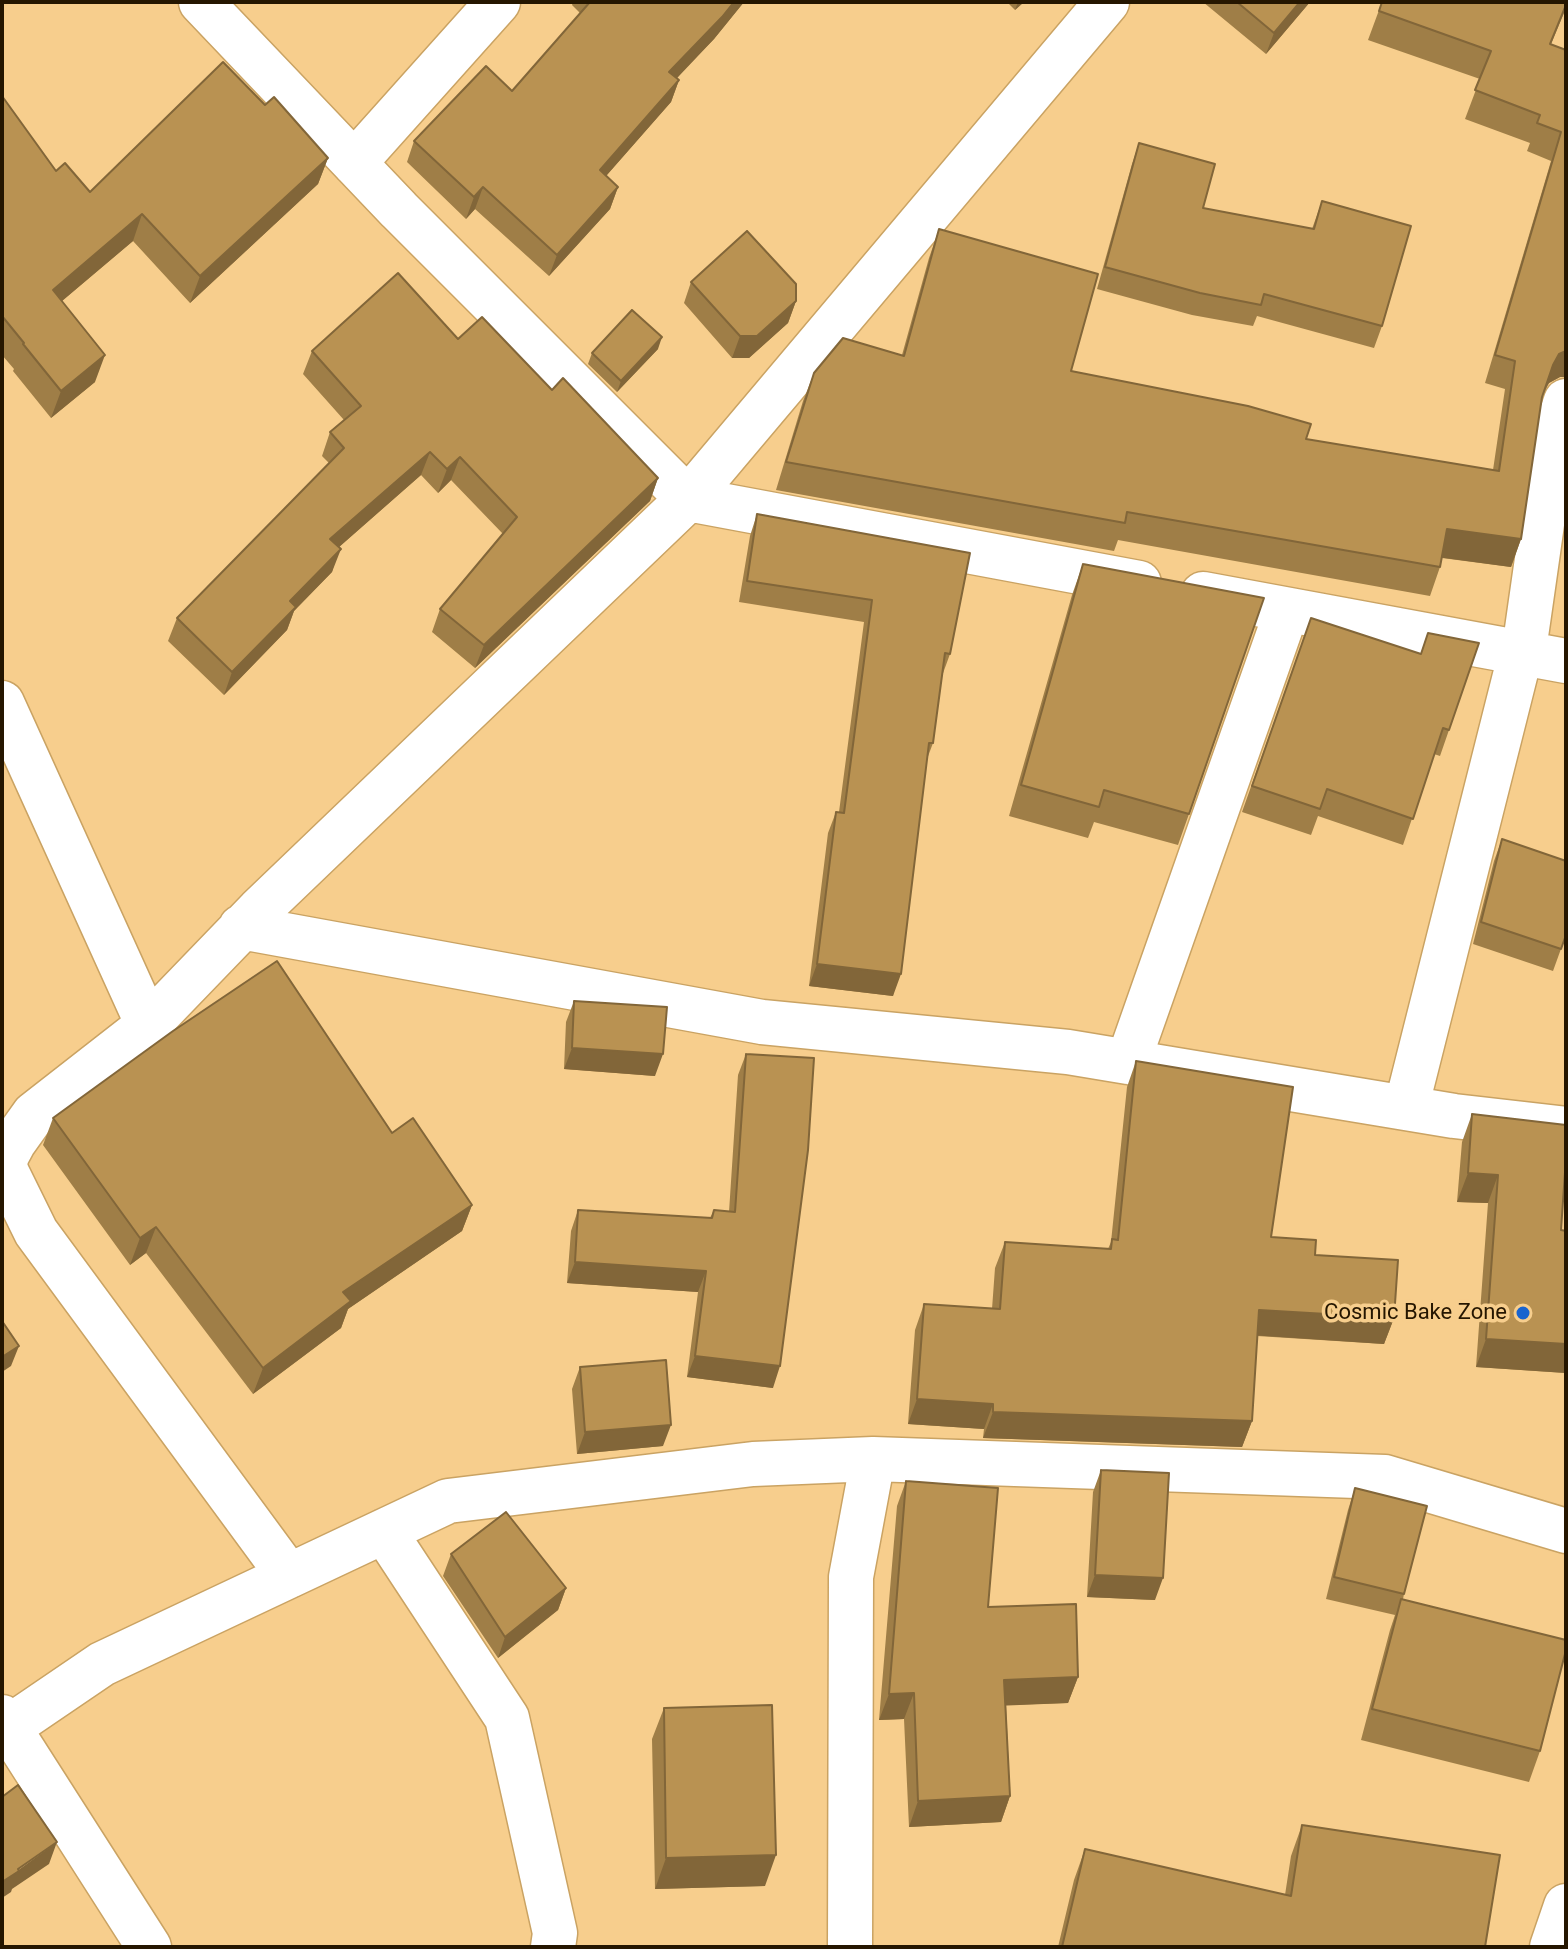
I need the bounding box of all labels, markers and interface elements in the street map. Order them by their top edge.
place label: Cosmic Bake Zone [1324,1300,1507,1326]
marker: Cosmic Bake Zone [1514,1304,1532,1322]

